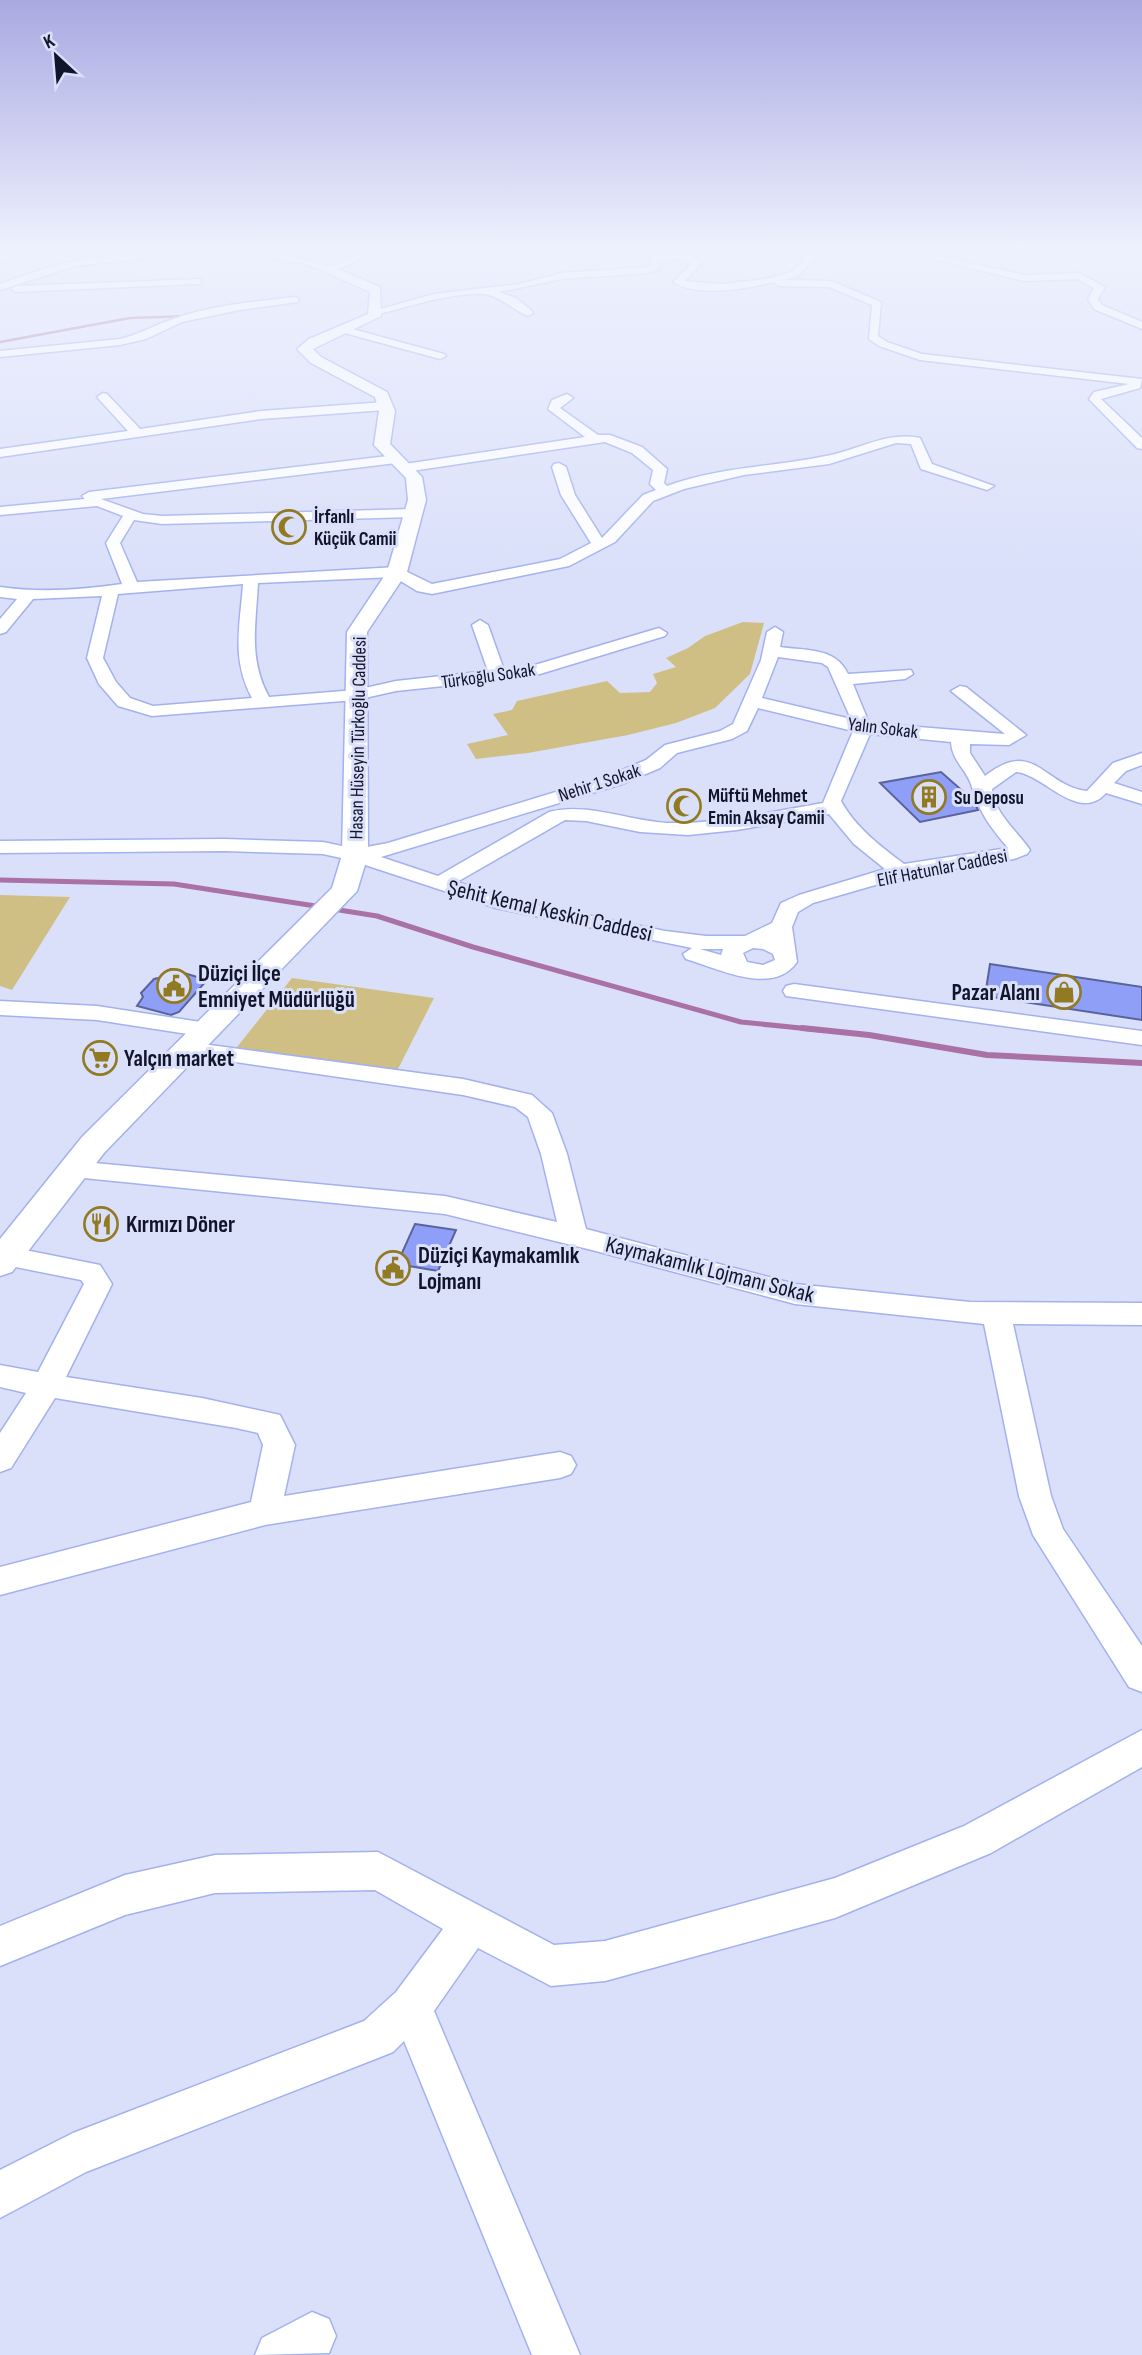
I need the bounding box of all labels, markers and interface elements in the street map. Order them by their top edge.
north arrow [21,21,91,91]
text: K [40,29,59,54]
place label: İrfanlı Küçük Camii [314,506,396,551]
mosque icon: İrfanlı Küçük Camii [270,508,308,546]
street label: Hasan Hüseyin Türkoğlu Caddesi [345,636,372,840]
street label: Türkoğlu Sokak [440,658,537,694]
street label: Yalın Sokak [846,713,920,744]
street label: Nehir 1 Sokak [555,759,644,807]
building icon: Su Deposu [910,778,948,816]
place label: Müftü Mehmet Emin Aksay Camii [708,785,825,830]
mosque icon: Müftü Mehmet Emin Aksay Camii [665,787,703,825]
place label: Su Deposu [954,787,1024,810]
street label: Elif Hatunlar Caddesi [875,845,1009,892]
street label: Şehit Kemal Keskin Caddesi [445,874,655,948]
place label: Düziçi İlçe Emniyet Müdürlüğü [198,960,355,1014]
public building icon: Düziçi İlçe Emniyet Müdürlüğü [155,967,193,1005]
shop icon: Pazar Alanı [1045,973,1083,1011]
place label: Pazar Alanı [951,979,1040,1007]
supermarket icon: Yalçın market [81,1039,119,1077]
place label: Yalçın market [124,1045,234,1073]
restaurant icon: Kırmızı Döner [82,1205,120,1243]
place label: Kırmızı Döner [126,1211,235,1239]
street label: Kaymakamlık Lojmanı Sokak [603,1230,817,1309]
place label: Düziçi Kaymakamlık Lojmanı [418,1242,580,1296]
public building icon: Düziçi Kaymakamlık Lojmanı [374,1249,412,1287]

